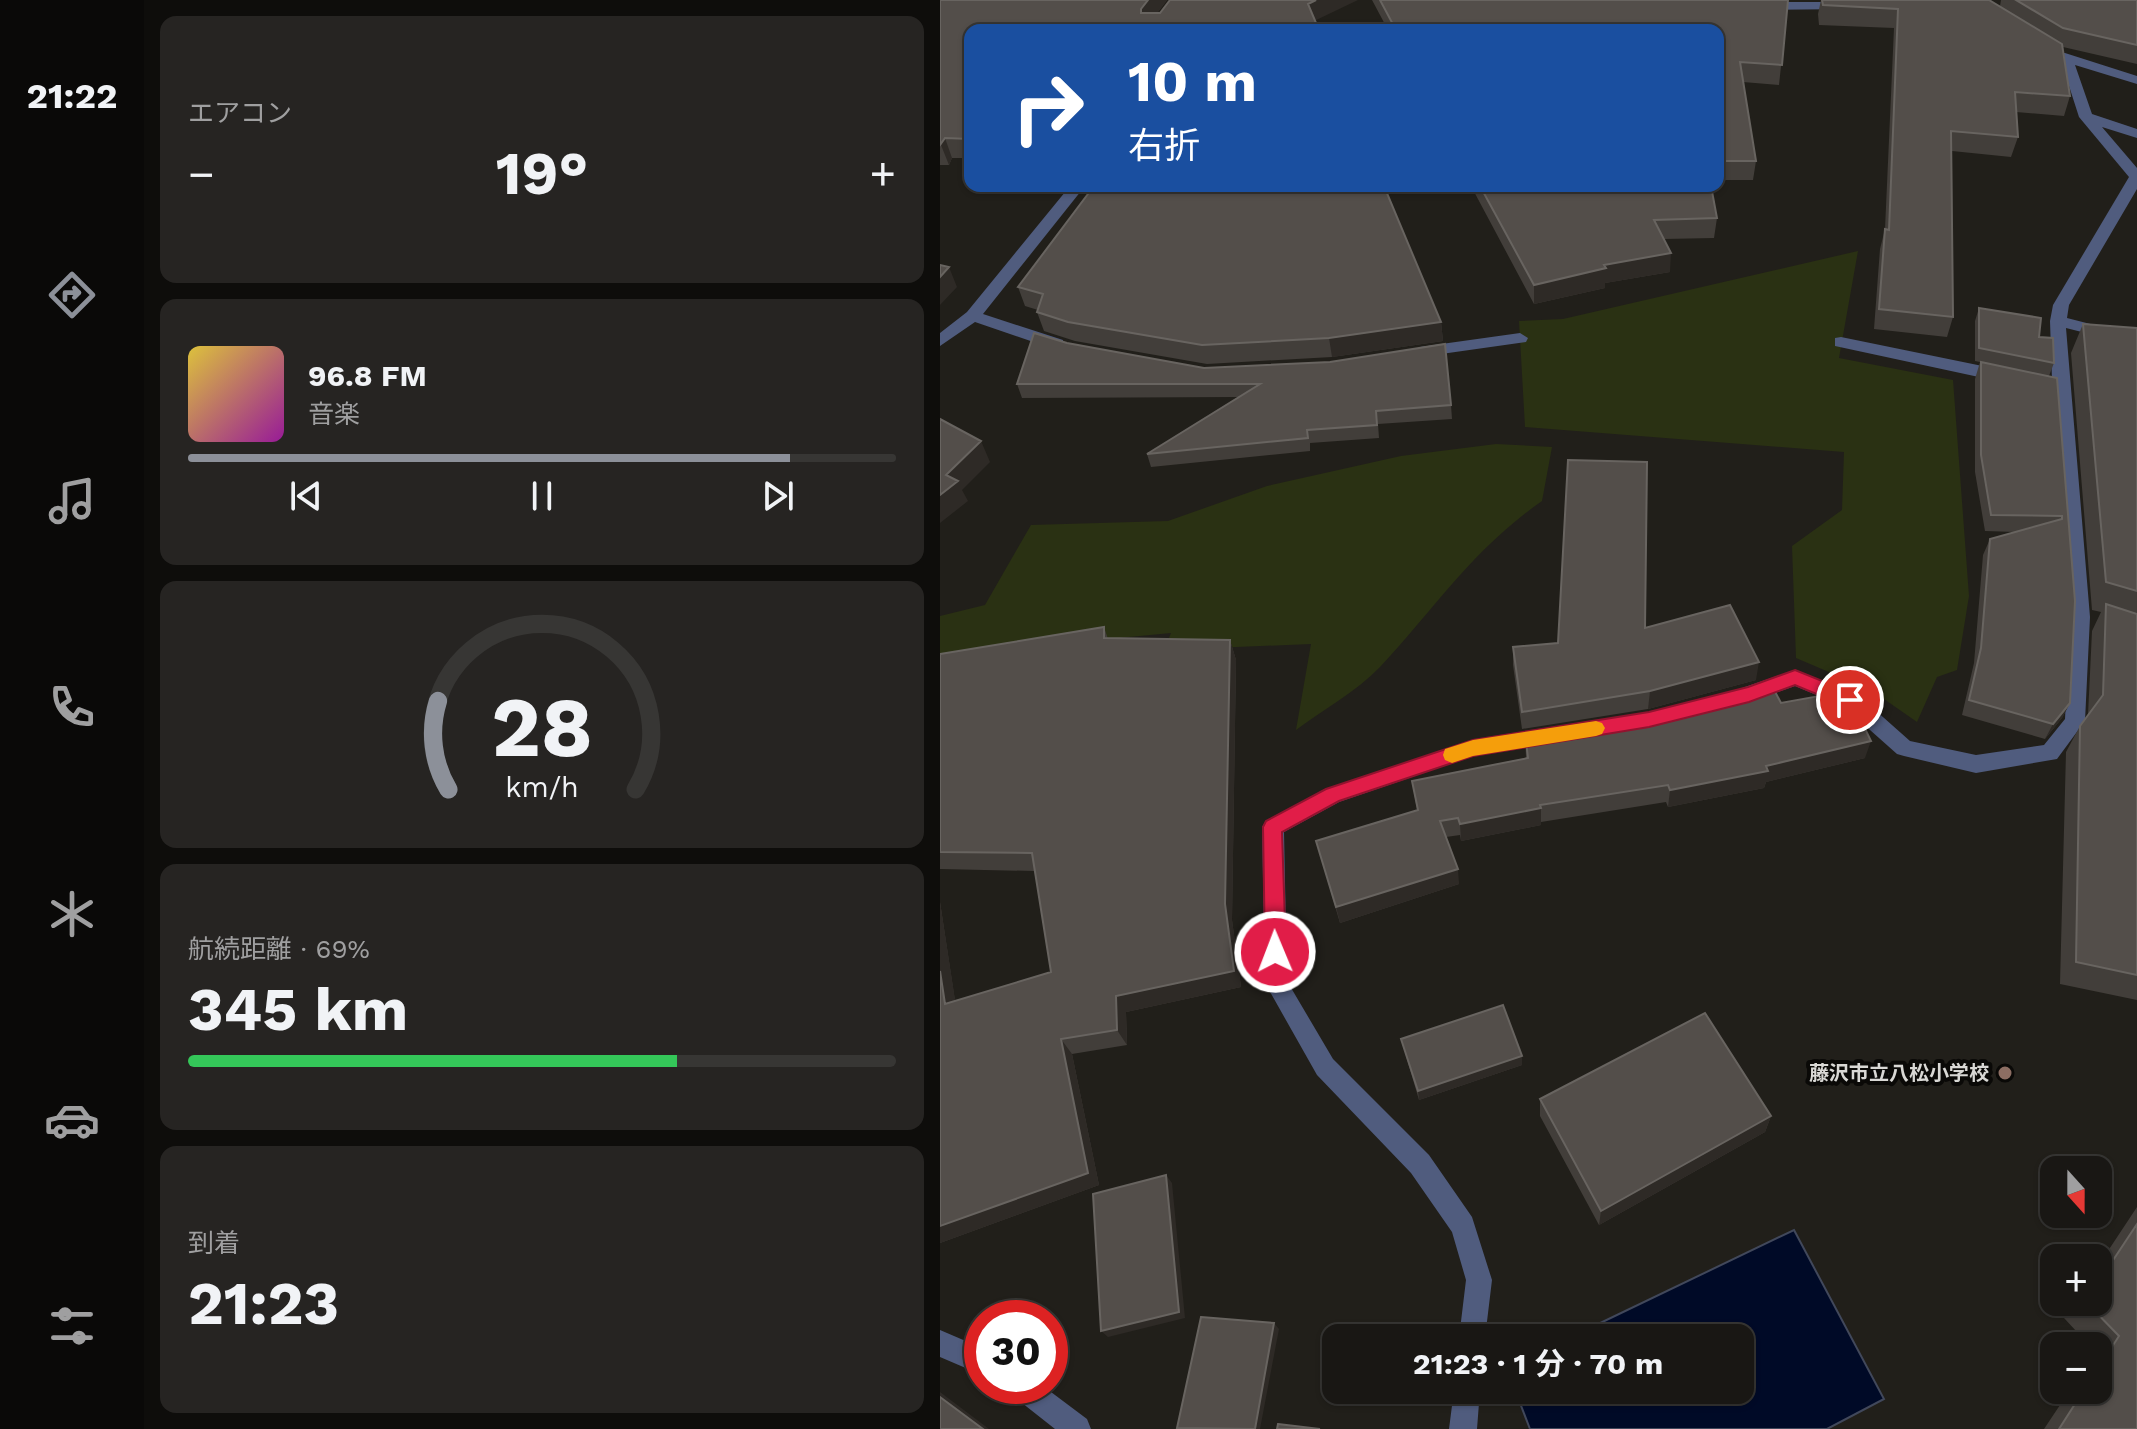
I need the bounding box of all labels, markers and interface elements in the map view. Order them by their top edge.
text: 10 m [1128,49,1257,115]
icon: right [996,56,1100,160]
text: 21:22 [27,75,117,117]
text: エアコン [188,98,292,128]
text: 右折 [1128,125,1200,167]
text: 19° [496,138,588,209]
text: − [188,148,215,200]
text: + [869,148,896,200]
icon: directions [44,267,100,323]
text: 96.8 FM [308,358,427,393]
text: 音楽 [308,399,360,429]
icon: music [44,473,100,529]
icon: previous [284,474,328,518]
icon: pause [520,474,564,518]
icon: next [756,474,800,518]
pin [1816,666,1884,734]
icon: arrive [1828,678,1872,722]
icon: phone [44,679,100,735]
text: 28 [491,679,593,776]
text: km/h [505,771,579,805]
icon: climate [44,886,100,942]
position arrow [1233,910,1317,994]
text: 航続距離 · 69% [188,934,370,964]
text: 345 km [188,974,408,1045]
place label: 藤沢市立八松小学校 [1809,1061,1989,1085]
marker: 藤沢市立八松小学校 [1996,1064,2014,1082]
icon: car [44,1092,100,1148]
north arrow [2040,1156,2112,1228]
map controls [2040,1156,2112,1404]
text: 到着 [188,1228,240,1258]
button: + [2040,1244,2112,1316]
text: 21:23 [188,1268,339,1339]
icon: filters [44,1298,100,1354]
speed limit sign: 30 [964,1300,1068,1404]
button: − [2040,1332,2112,1404]
text: 21:23 · 1 分 · 70 m [1413,1346,1663,1381]

